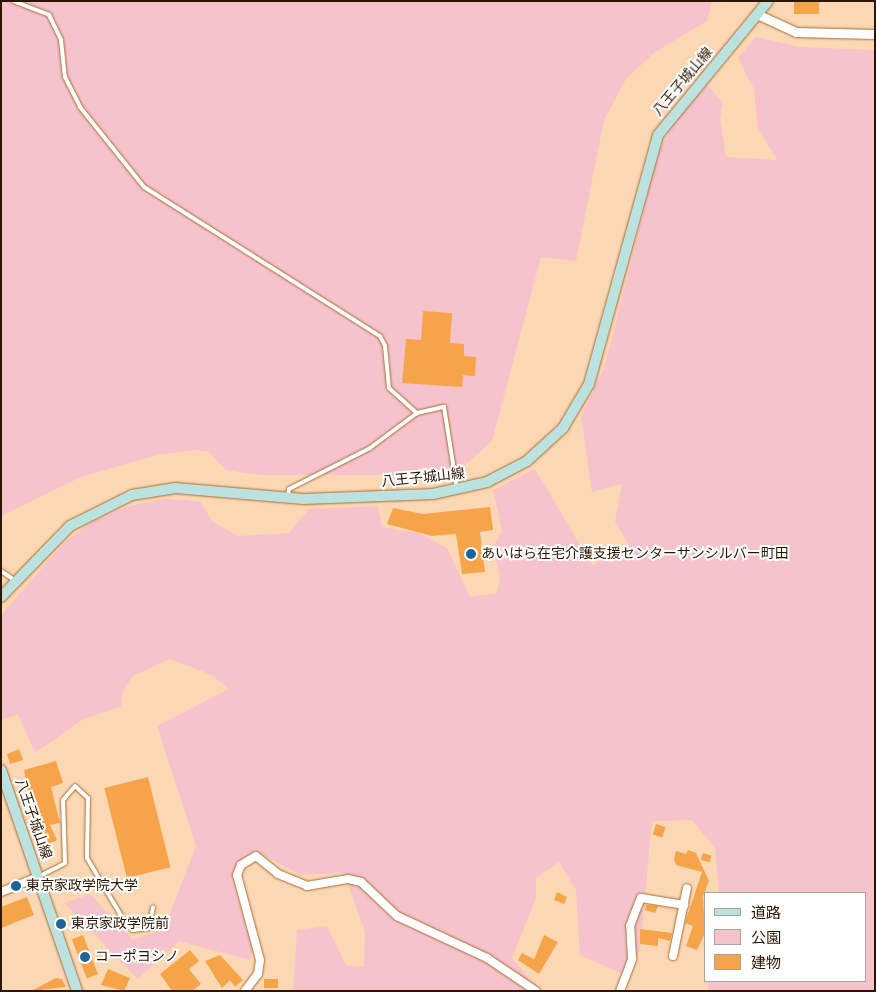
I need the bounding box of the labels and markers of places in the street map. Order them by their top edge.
place label: あいはら在宅介護支援センターサンシルバー町田 [481,546,789,562]
marker: あいはら在宅介護支援センターサンシルバー町田 [465,548,477,560]
place label: 東京家政学院大学 [26,878,138,894]
marker: 東京家政学院大学 [10,880,22,892]
place label: 東京家政学院前 [71,916,169,932]
marker: 東京家政学院前 [55,918,67,930]
place label: コーポヨシノ [95,949,179,965]
marker: コーポヨシノ [79,951,91,963]

